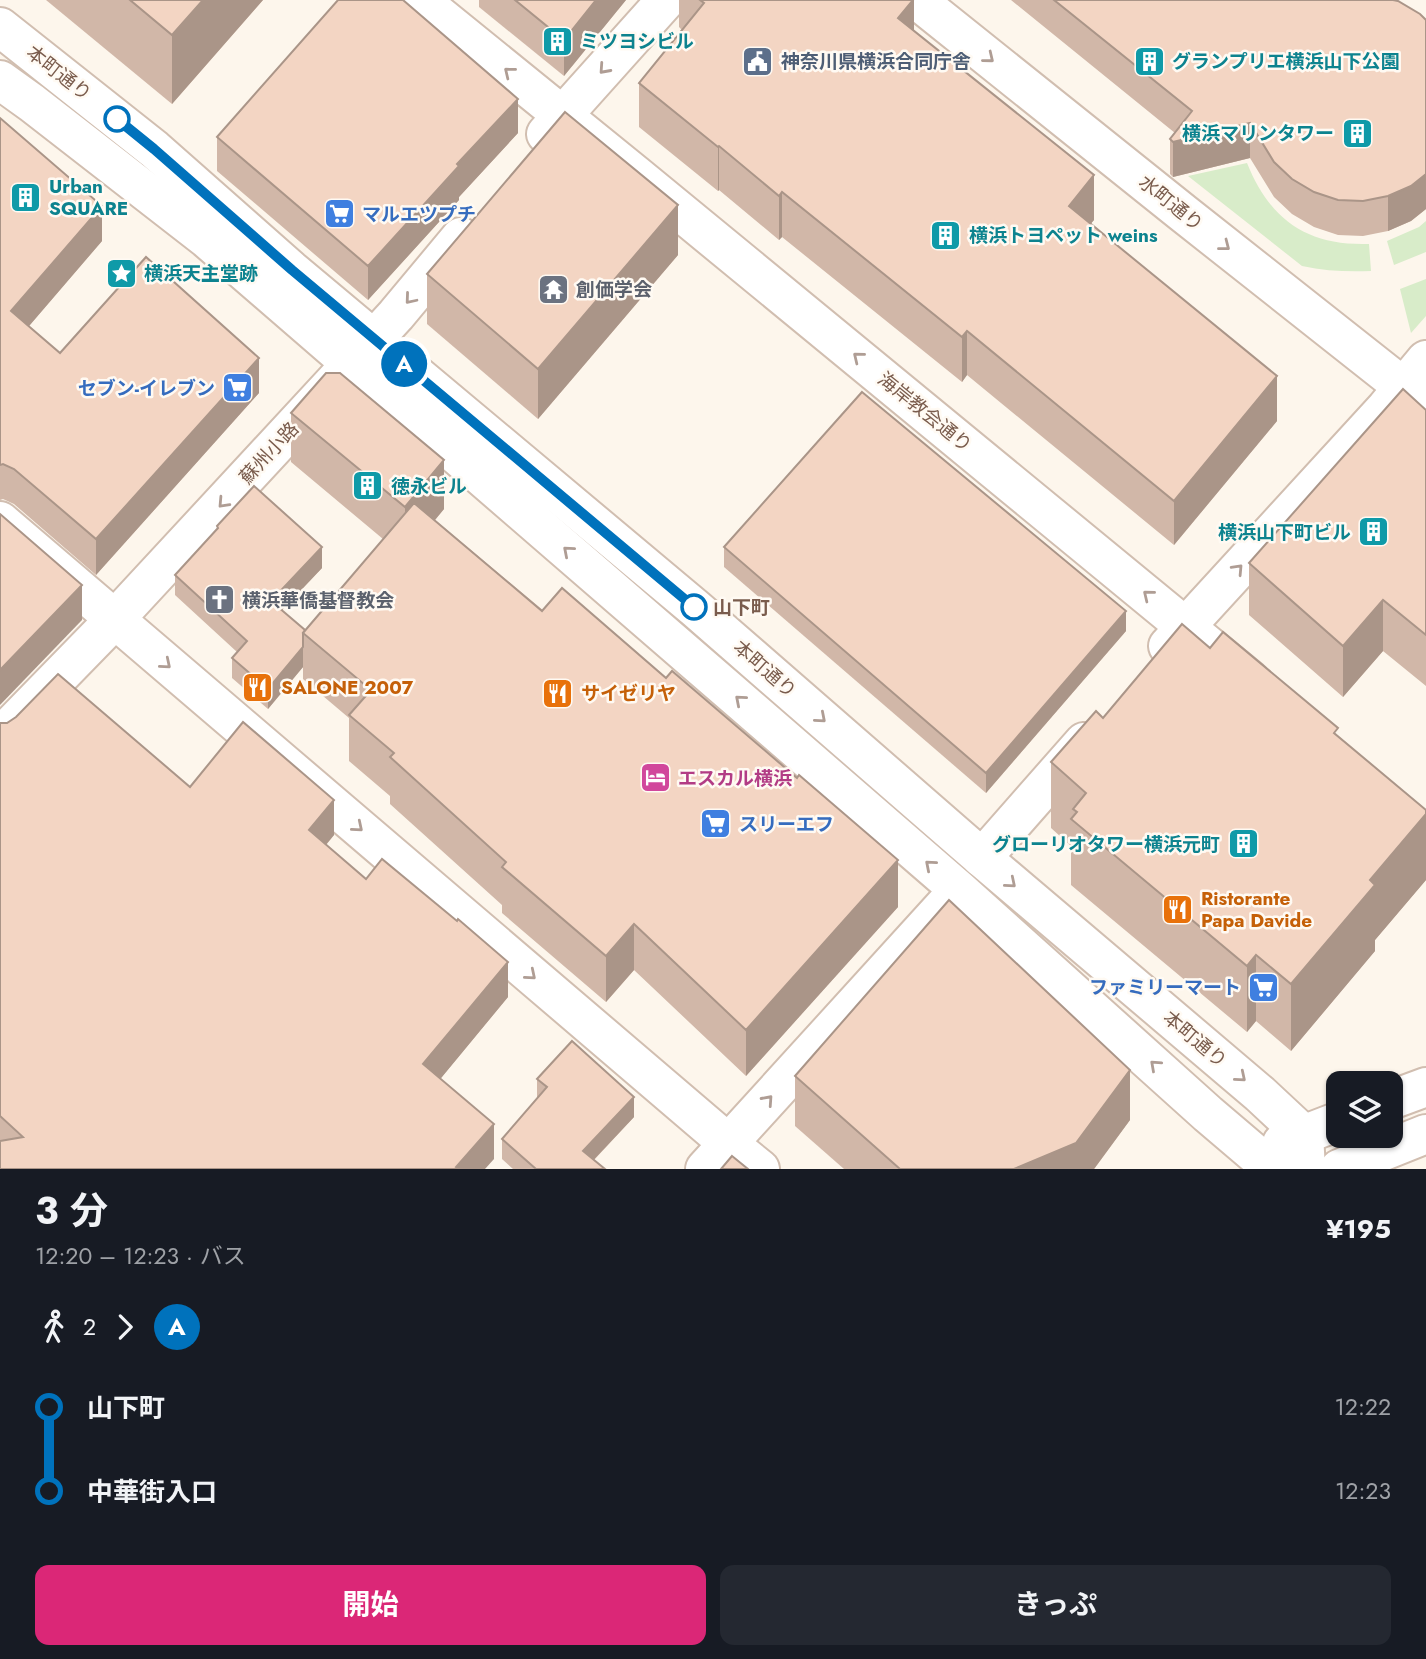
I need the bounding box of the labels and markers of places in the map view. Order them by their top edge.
building icon: ミツヨシビル [540,24,574,58]
place label: ミツヨシビル [580,28,694,55]
public building icon: 神奈川県横浜合同庁舎 [741,44,775,78]
building icon: グランプリエ横浜山下公園 [1132,44,1166,78]
place label: 神奈川県横浜合同庁舎 [781,48,971,75]
place label: グランプリエ横浜山下公園 [1172,48,1399,75]
unlabelled marker [104,106,130,132]
building icon: 横浜マリンタワー [1340,116,1374,150]
place label: 横浜マリンタワー [1182,120,1334,147]
place label: Urban SQUARE [49,173,128,222]
building icon: Urban SQUARE [9,180,43,214]
supermarket icon: マルエツプチ [322,197,356,231]
place label: マルエツプチ [362,201,476,228]
building icon: 横浜トヨペット weins [929,218,963,252]
place label: 横浜トヨペット weins [969,222,1158,249]
place icon: 横浜天主堂跡 [104,256,138,290]
place label: 横浜天主堂跡 [144,260,258,287]
temple icon: 創価学会 [536,272,570,306]
place label: 創価学会 [576,276,652,303]
supermarket icon: セブン-イレブン [221,371,255,405]
place label: セブン-イレブン [78,375,215,402]
building icon: 徳永ビル [351,469,385,503]
place label: 徳永ビル [391,473,467,500]
building icon: 横浜山下町ビル [1357,515,1391,549]
place label: 横浜山下町ビル [1218,519,1351,546]
church icon: 横浜華僑基督教会 [202,583,236,617]
place label: 横浜華僑基督教会 [242,587,394,614]
marker: 山下町 [681,594,707,620]
place label: 山下町 [713,594,770,621]
restaurant icon: SALONE 2007 [241,670,275,704]
place label: SALONE 2007 [281,674,414,701]
restaurant icon: サイゼリヤ [541,676,575,710]
place label: サイゼリヤ [581,680,676,707]
hotel icon: エスカル横浜 [638,761,672,795]
place label: エスカル横浜 [678,765,792,792]
supermarket icon: スリーエフ [699,807,733,841]
place label: スリーエフ [739,811,834,838]
building icon: グローリオタワー横浜元町 [1226,827,1260,861]
place label: グローリオタワー横浜元町 [992,831,1220,858]
place label: Ristorante Papa Davide [1201,885,1312,934]
restaurant icon: Ristorante Papa Davide [1161,892,1195,926]
supermarket icon: ファミリーマート [1247,970,1281,1004]
place label: ファミリーマート [1089,974,1241,1001]

